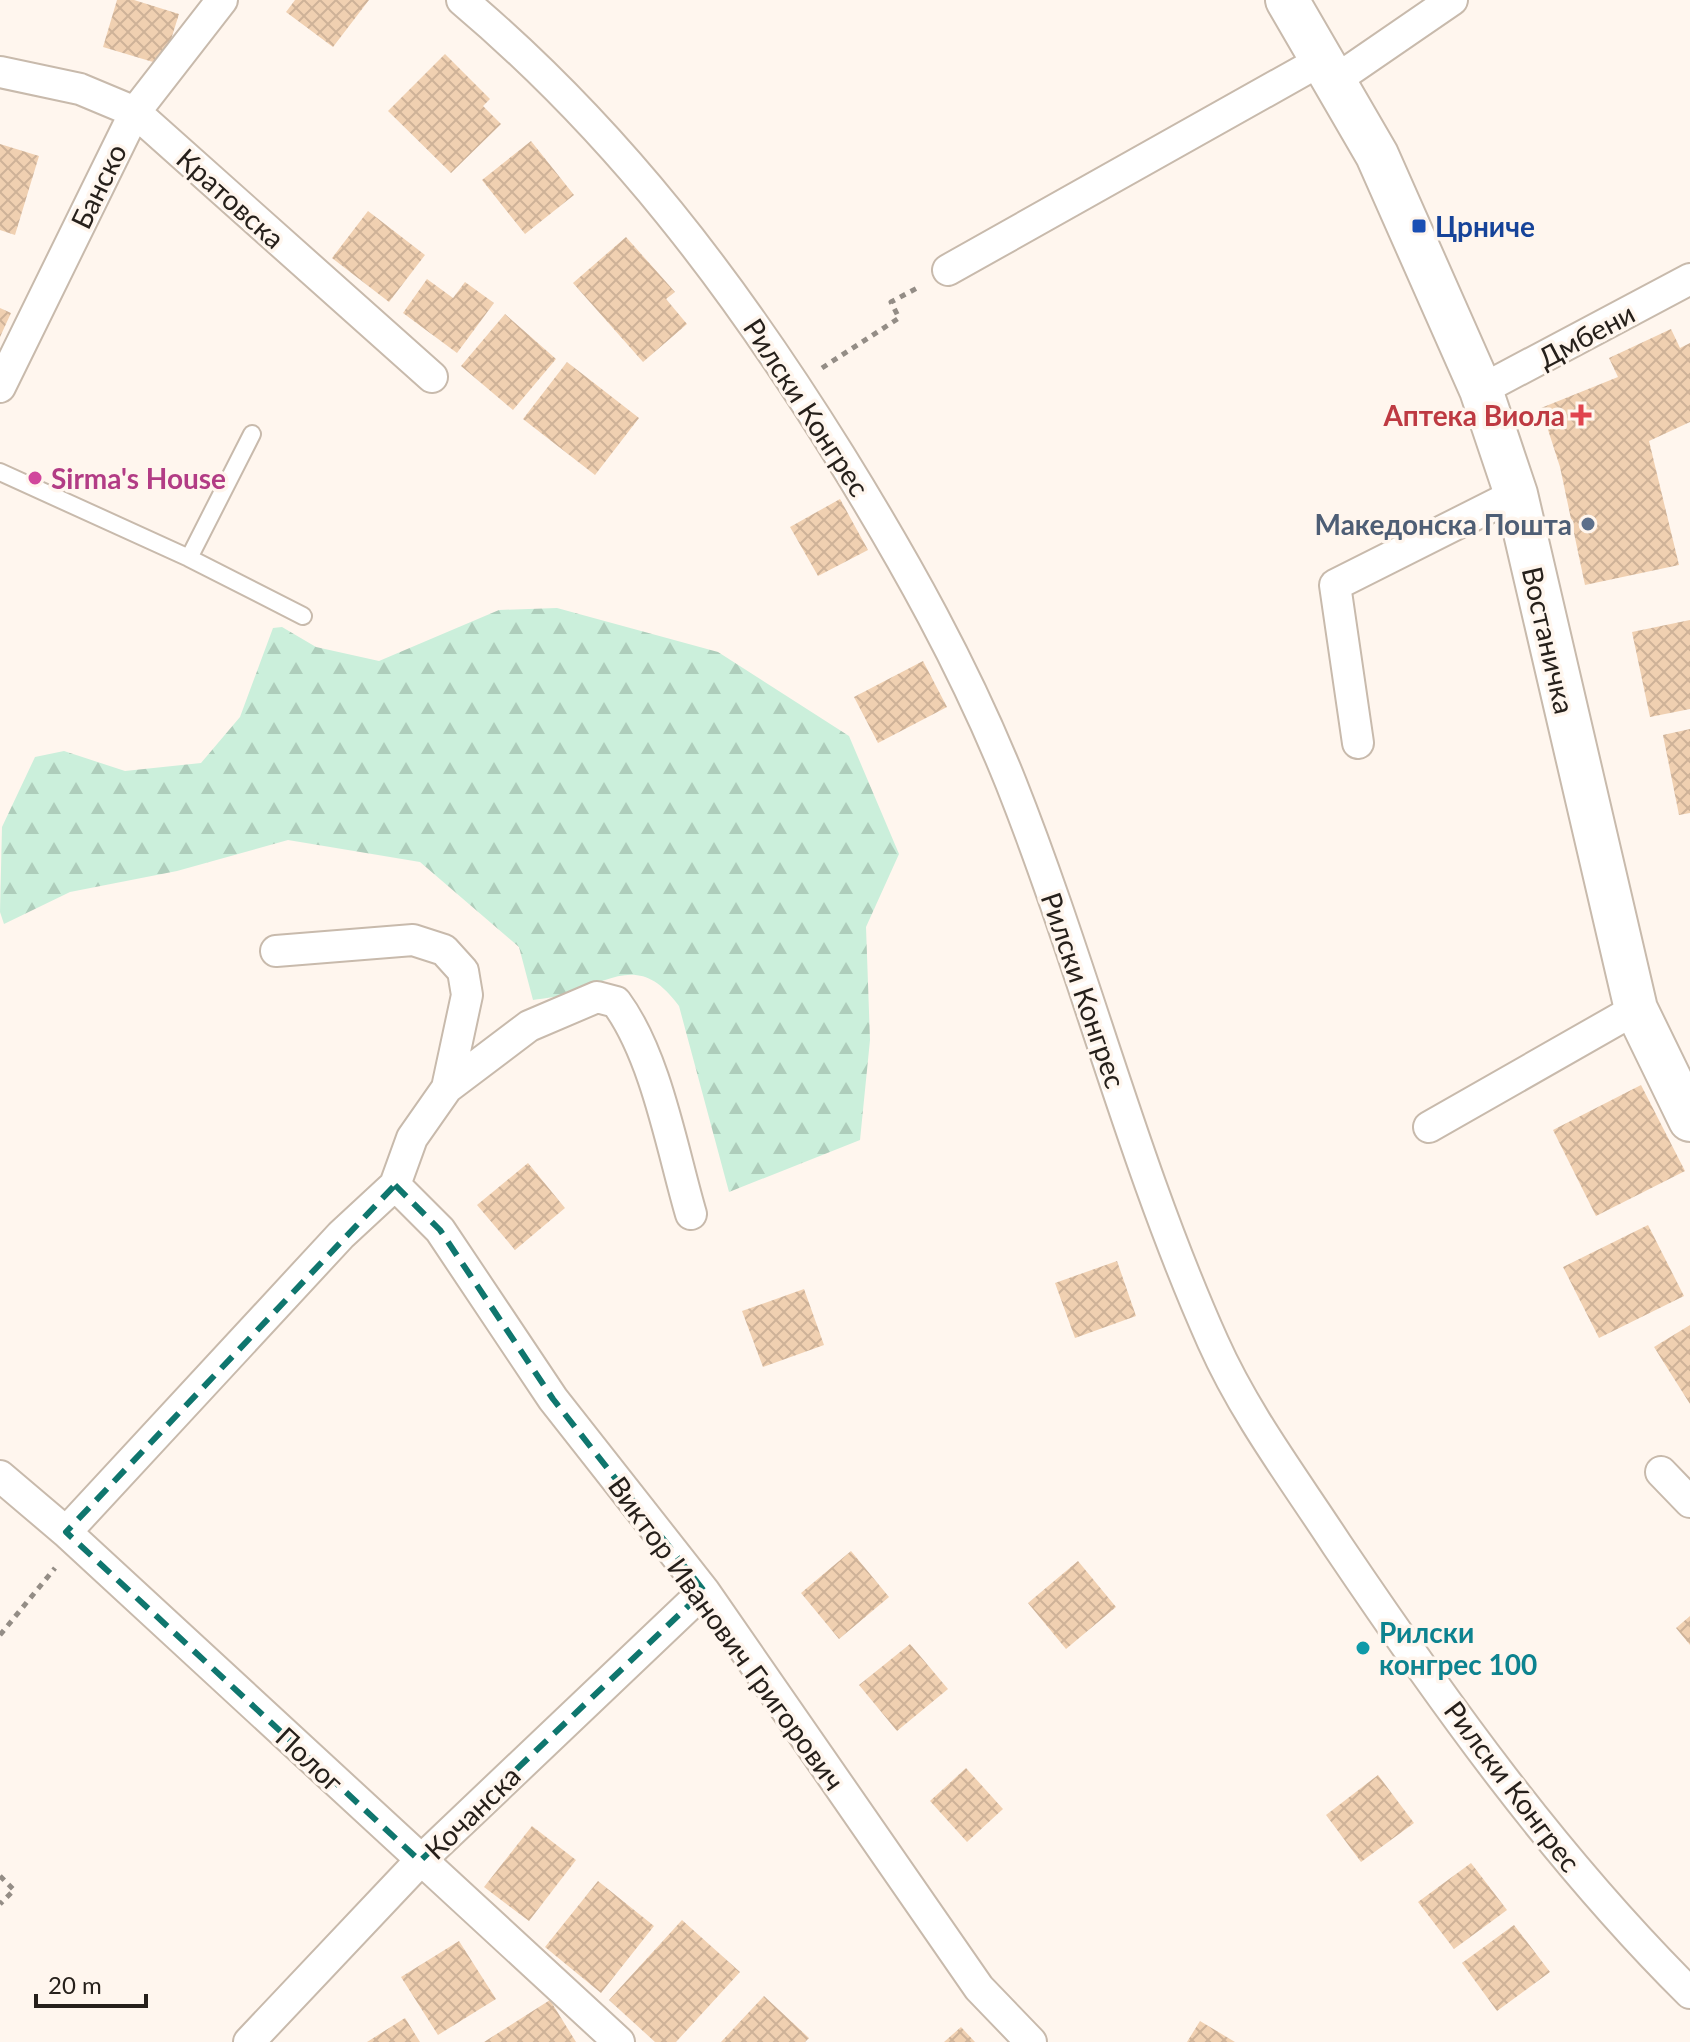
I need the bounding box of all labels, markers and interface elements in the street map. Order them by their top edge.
street label: Банско [63,138,133,234]
street label: Кратовска [170,141,292,255]
place label: Црниче [1435,209,1535,243]
marker: Црниче [1410,217,1428,235]
street label: Дмбени [1532,295,1640,375]
street label: Рилски Конгрес [737,312,877,502]
place label: Аптека Виола [1382,398,1565,432]
marker: Аптека Виола [1572,406,1590,424]
place label: Sirma's House [51,461,226,495]
marker: Sirma's House [26,469,44,487]
place label: Македонска Пошта [1315,507,1572,541]
marker: Македонска Пошта [1579,515,1597,533]
street label: Востаничка [1516,563,1582,717]
street label: Рилски Конгрес [1035,888,1133,1092]
street label: Виктор Иванович Григорович [602,1470,852,1796]
place label: Рилски конгрес 100 [1379,1615,1537,1681]
marker: Рилски конгрес 100 [1354,1639,1372,1657]
street label: Рилски Конгрес [1438,1694,1588,1878]
street label: Полог [269,1719,351,1799]
street label: Кочанска [417,1758,527,1866]
scale bar [36,1958,146,2008]
text: 20 m [48,1970,102,1999]

